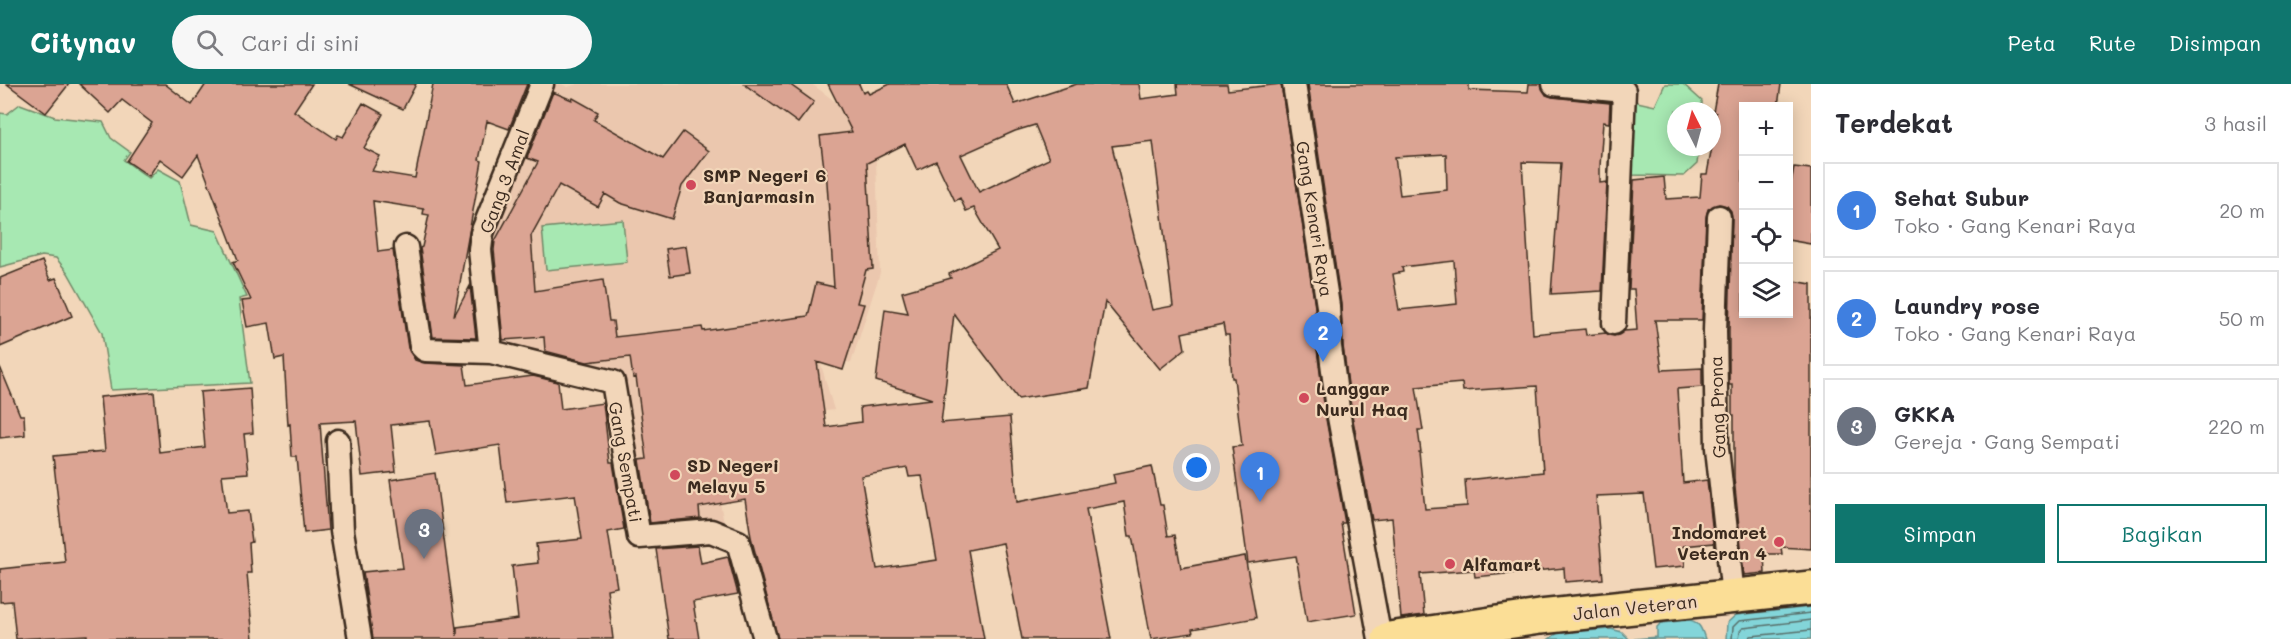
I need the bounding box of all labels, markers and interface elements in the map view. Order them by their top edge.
search box [172,15,592,69]
text: Citynav [30,24,136,60]
icon: search [193,26,226,59]
text: Cari di sini [241,28,360,57]
text: Peta [2008,29,2056,56]
text: Rute [2089,29,2136,56]
text: Disimpan [2169,29,2261,56]
north arrow [1667,102,1721,156]
map controls [1739,102,1793,318]
button: + [1739,102,1793,156]
text: Terdekat [1835,106,1953,140]
text: 3 hasil [2204,110,2267,136]
street label: Gang 3 Amal [473,126,535,236]
street label: Gang Kenari Raya [1291,139,1339,299]
button: − [1739,156,1793,210]
place label: SMP Negeri 6 Banjarmasin [703,163,826,208]
marker: SMP Negeri 6 Banjarmasin [684,178,698,192]
text: Sehat Subur [1894,183,2029,212]
text: 1 [1852,197,1861,223]
text: 20 m [2219,197,2265,223]
button: locate [1739,210,1793,264]
text: Toko · Gang Kenari Raya [1894,212,2136,238]
button: layers [1739,264,1793,318]
text: Laundry rose [1894,291,2040,320]
text: 2 [1851,305,1862,331]
text: 50 m [2219,305,2265,331]
pin: 2 [1304,312,1342,362]
text: Toko · Gang Kenari Raya [1894,320,2136,346]
street label: Gang Prona [1703,355,1731,459]
place label: Langgar Nurul Haq [1316,376,1408,421]
marker: Langgar Nurul Haq [1297,391,1311,405]
text: GKKA [1894,399,1955,428]
street label: Gang Sempati [604,400,648,524]
text: 3 [1851,413,1863,439]
text: 220 m [2208,413,2265,439]
text: Gereja · Gang Sempati [1894,428,2120,454]
pin: 1 [1240,452,1280,502]
place label: SD Negeri Melayu 5 [687,453,779,498]
your location [1182,453,1211,482]
marker: SD Negeri Melayu 5 [668,468,682,482]
button: Simpan [1835,504,2045,563]
button: Bagikan [2057,504,2267,563]
pin: 3 [404,510,444,559]
place label: Indomaret Veteran 4 [1672,520,1767,565]
marker: Indomaret Veteran 4 [1772,535,1786,549]
place label: Alfamart [1462,552,1541,576]
marker: Alfamart [1443,557,1457,571]
street label: Jalan Veteran [1572,589,1698,625]

